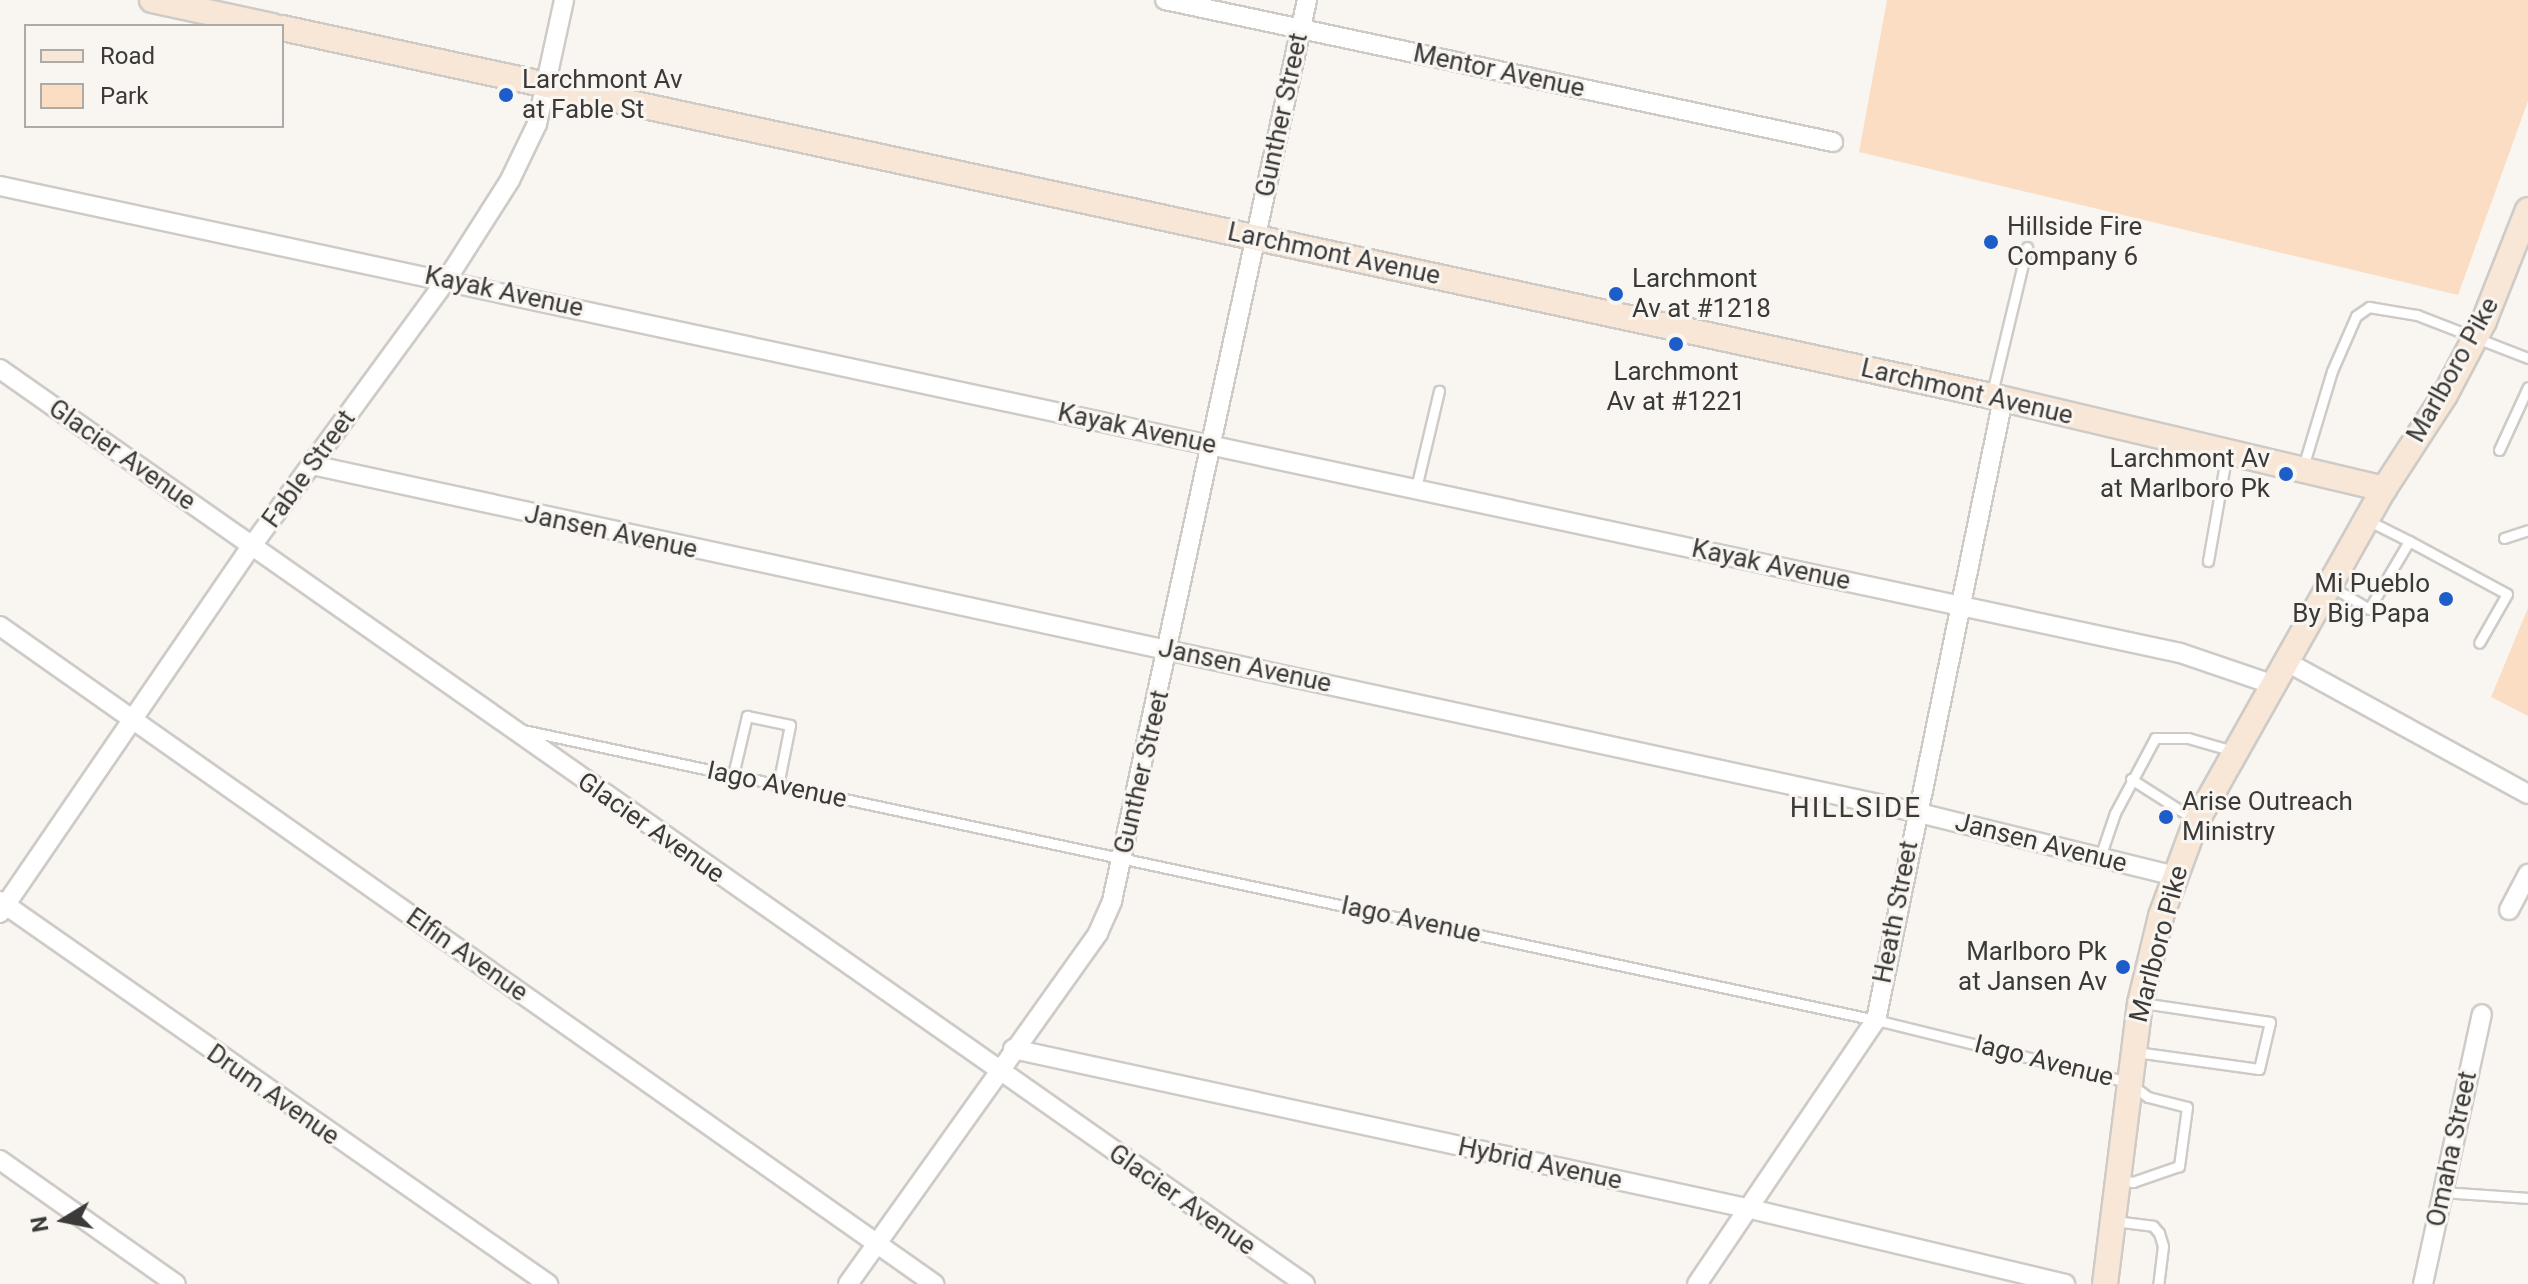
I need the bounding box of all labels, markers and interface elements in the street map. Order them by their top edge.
legend [24,24,284,128]
street label: Gunther Street [1249,30,1315,200]
street label: Mentor Avenue [1411,38,1587,104]
text: Road [100,42,155,70]
place label: Larchmont Av at Fable St [522,64,683,126]
text: Park [100,82,148,110]
marker: Larchmont Av at Fable St [497,86,515,104]
place label: Hillside Fire Company 6 [2007,211,2142,272]
street label: Larchmont Avenue [1225,216,1443,292]
marker: Hillside Fire Company 6 [1982,233,2000,251]
street label: Kayak Avenue [422,260,586,324]
place label: Larchmont Av at #1218 [1632,263,1771,324]
marker: Larchmont Av at #1218 [1607,285,1625,303]
street label: Marlboro Pike [2400,292,2506,448]
marker: Larchmont Av at #1221 [1667,335,1685,353]
street label: Larchmont Avenue [1858,352,2076,432]
place label: Larchmont Av at #1221 [1607,356,1745,418]
street label: Glacier Avenue [43,393,201,517]
street label: Kayak Avenue [1055,397,1219,461]
street label: Fable Street [256,404,362,534]
place label: Larchmont Av at Marlboro Pk [2100,443,2270,504]
marker: Larchmont Av at Marlboro Pk [2277,465,2295,483]
street label: Jansen Avenue [522,498,700,566]
street label: Kayak Avenue [1689,533,1853,597]
place label: Mi Pueblo By Big Papa [2292,568,2430,630]
marker: Mi Pueblo By Big Papa [2437,590,2455,608]
street label: Jansen Avenue [1156,632,1334,700]
street label: Gunther Street [1108,687,1176,857]
street label: Iago Avenue [704,755,850,815]
street label: Glacier Avenue [572,766,730,890]
place label: Arise Outreach Ministry [2182,786,2353,848]
district label: HILLSIDE [1790,791,1922,825]
street label: Jansen Avenue [1952,807,2130,879]
marker: Arise Outreach Ministry [2157,808,2175,826]
street label: Heath Street [1867,838,1925,986]
street label: Marlboro Pike [2123,862,2195,1026]
street label: Iago Avenue [1338,890,1484,950]
street label: Elfin Avenue [400,902,534,1008]
place label: Marlboro Pk at Jansen Av [1958,936,2107,998]
marker: Marlboro Pk at Jansen Av [2114,958,2132,976]
street label: Iago Avenue [1971,1029,2117,1093]
street label: Drum Avenue [201,1038,345,1152]
street label: Omaha Street [2420,1068,2484,1230]
street label: Hybrid Avenue [1455,1131,1625,1197]
street label: Glacier Avenue [1103,1138,1261,1262]
north arrow [24,1180,104,1260]
text: N [26,1214,54,1234]

